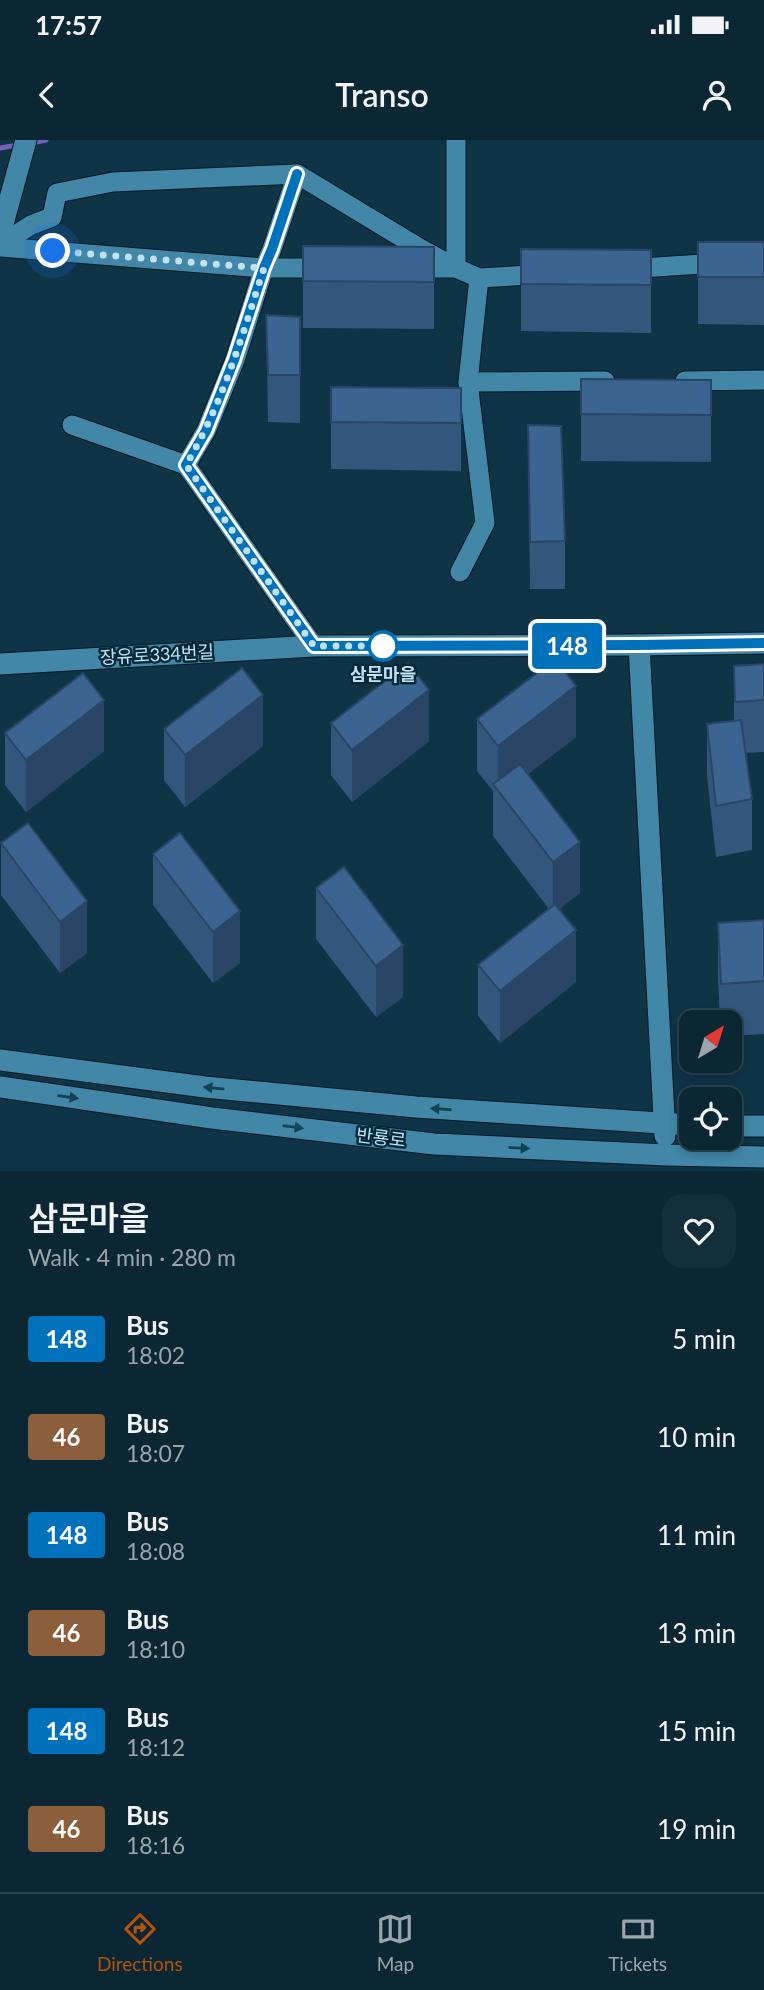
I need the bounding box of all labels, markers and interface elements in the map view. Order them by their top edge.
text: 17:57 [35,9,102,41]
text: Transo [335,75,429,114]
icon: back [28,76,66,114]
icon: person [698,76,736,114]
your location [35,233,70,268]
line badge: 148 [527,623,607,669]
marker: 삼문마을 [368,631,398,661]
text: 148 [546,631,588,660]
street label: 장유로334번길 [99,640,215,668]
place label: 삼문마을 [350,663,416,685]
north arrow [679,1010,742,1073]
map controls [679,1010,742,1150]
one-way arrow [203,1082,225,1093]
button: locate [679,1087,742,1150]
one-way arrow [57,1092,79,1103]
one-way arrow [430,1103,452,1114]
one-way arrow [282,1122,304,1133]
street label: 반룡로 [355,1123,407,1151]
one-way arrow [509,1143,531,1154]
button: heart [662,1194,736,1268]
text: 삼문마을 [28,1197,149,1237]
text: Walk · 4 min · 280 m [28,1243,236,1271]
text: Bus [126,1309,169,1341]
text: 5 min [672,1323,736,1355]
text: 148 [46,1324,87,1353]
text: 18:02 [126,1341,185,1369]
text: Bus [126,1407,169,1439]
text: 10 min [657,1421,736,1453]
text: 46 [53,1422,80,1451]
text: 18:07 [126,1439,185,1467]
text: Bus [126,1505,169,1537]
text: 11 min [657,1519,736,1551]
text: 148 [46,1520,87,1549]
text: 18:08 [126,1537,185,1565]
text: Bus [126,1603,169,1635]
text: 13 min [657,1617,736,1649]
text: 46 [53,1618,80,1647]
text: 18:10 [126,1635,185,1663]
text: Bus [126,1701,169,1733]
text: 15 min [657,1715,736,1747]
text: 148 [46,1716,87,1745]
text: 18:12 [126,1733,185,1761]
text: Bus [126,1799,169,1831]
text: 19 min [657,1813,736,1845]
text: 46 [53,1814,80,1843]
text: 18:16 [126,1831,185,1859]
tab: Directions [97,1910,183,1975]
tab: Map [376,1910,414,1975]
tab: Tickets [608,1910,667,1975]

